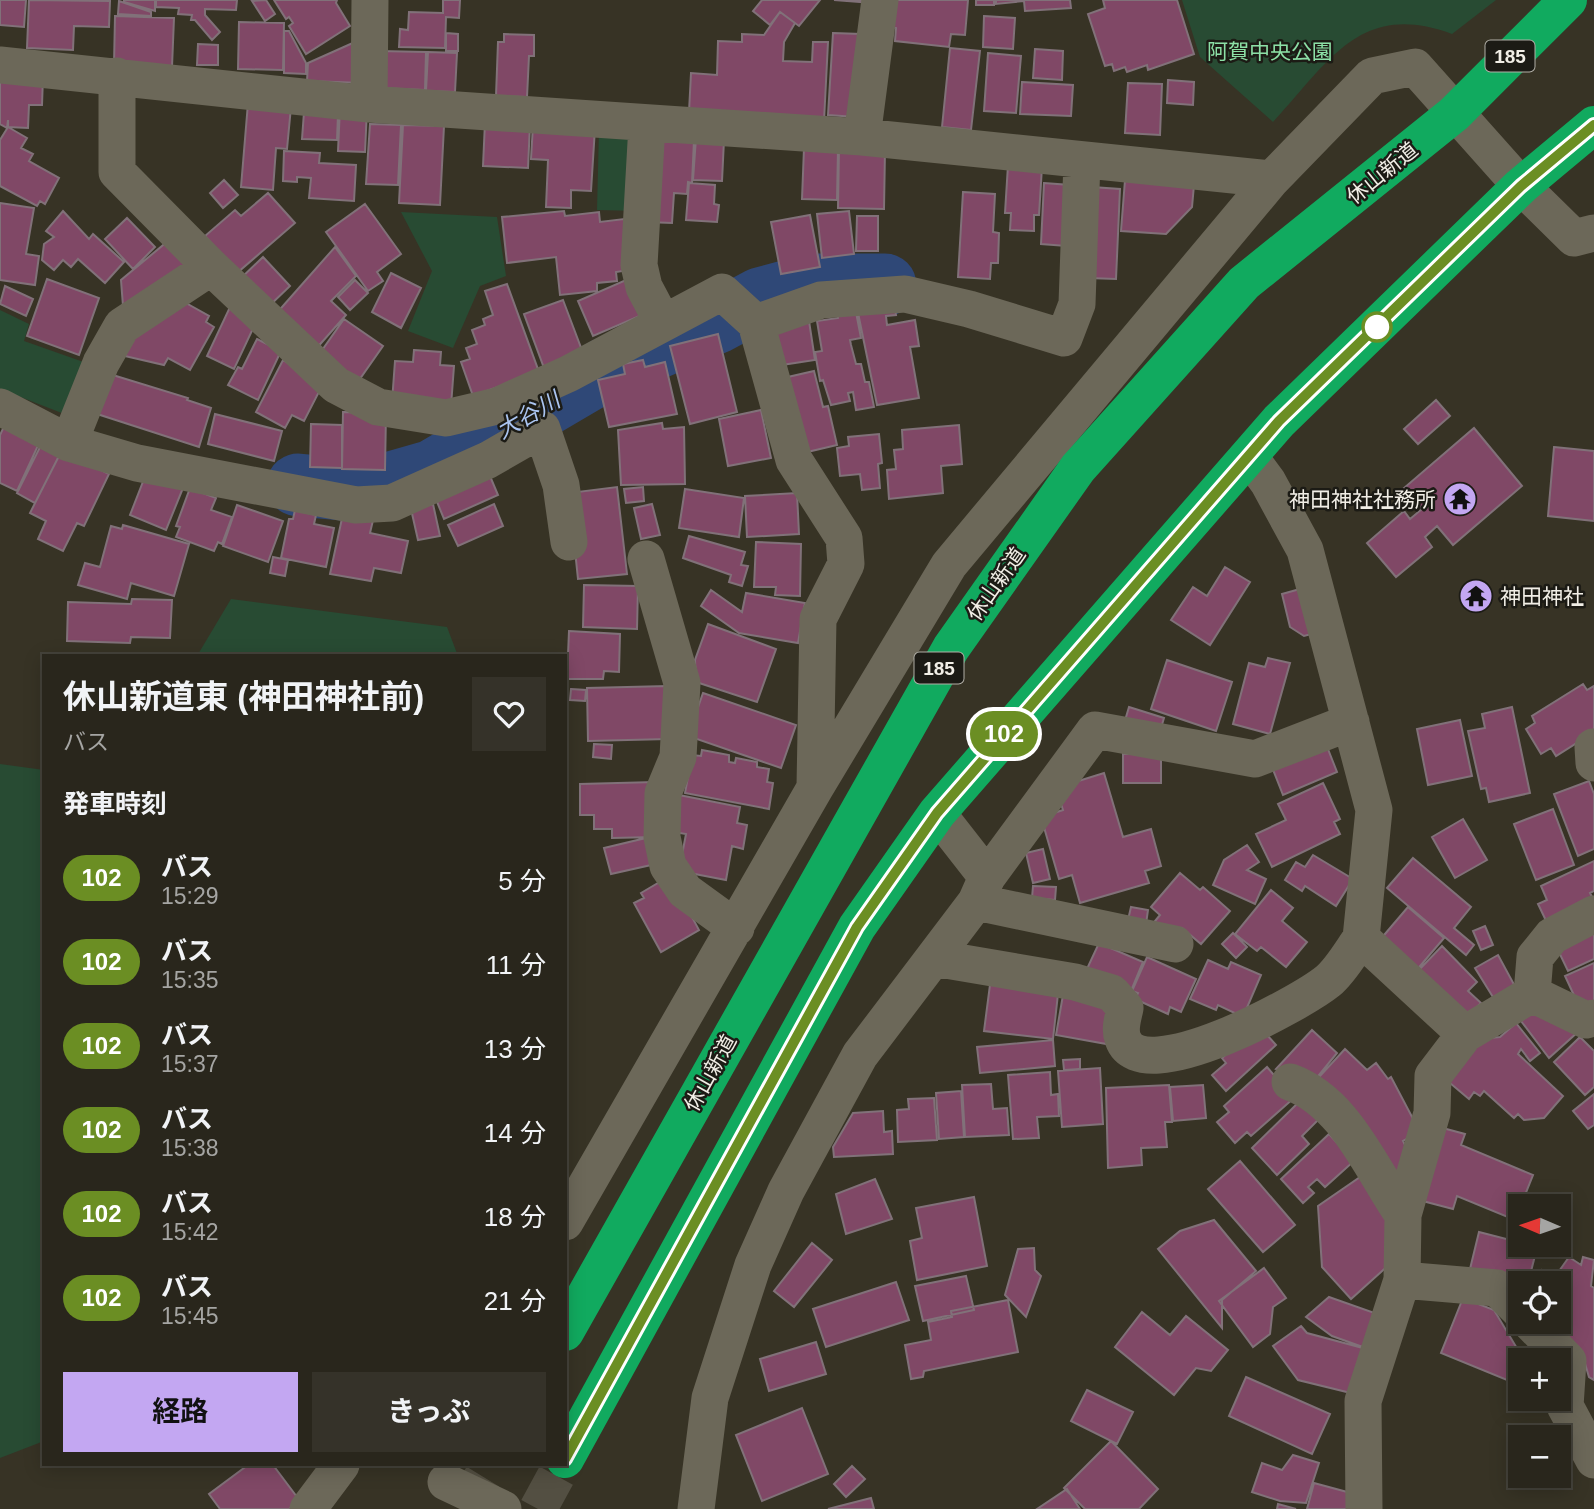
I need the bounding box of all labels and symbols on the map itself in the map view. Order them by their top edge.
park label: 阿賀中央公園 [1207,40,1333,63]
road number: 185 [1486,40,1534,72]
street label: 休山新道 [1342,138,1422,208]
unlabelled marker [1362,312,1392,342]
water label: 大谷川 [492,385,567,444]
temple icon: 神田神社社務所 [1441,480,1479,518]
place label: 神田神社社務所 [1289,488,1436,511]
street label: 休山新道 [962,543,1030,625]
temple icon: 神田神社 [1457,577,1495,615]
place label: 神田神社 [1500,585,1584,608]
road number: 185 [914,652,964,684]
line badge: 102 [964,711,1044,757]
street label: 休山新道 [680,1031,740,1115]
north arrow [1508,1194,1572,1256]

